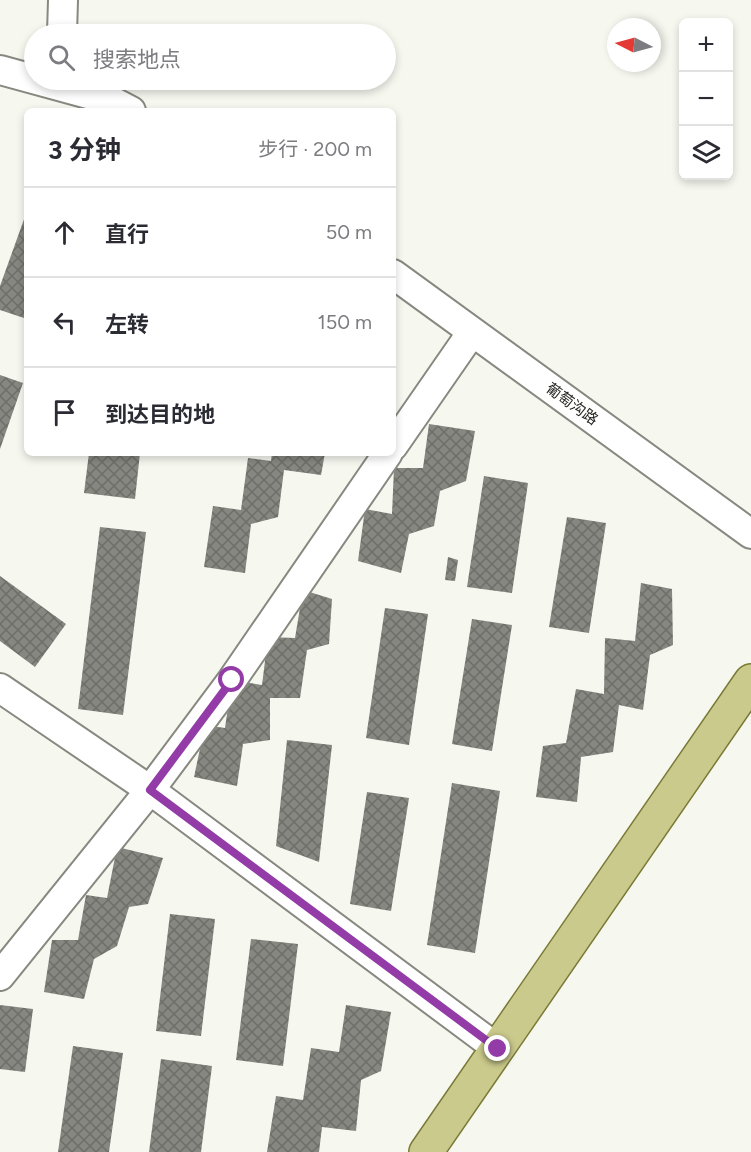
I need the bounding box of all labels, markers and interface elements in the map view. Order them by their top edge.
north arrow [607,18,661,72]
map controls [679,18,733,180]
button: + [679,18,733,72]
search box [24,24,396,90]
icon: search [45,41,78,74]
text: 搜索地点 [93,46,181,73]
button: − [679,72,733,126]
button: layers [679,126,733,180]
text: 3 分钟 [48,134,121,166]
text: 步行 · 200 m [258,137,372,161]
icon: ahead [48,216,81,249]
text: 50 m [326,220,372,244]
text: 直行 [105,221,149,248]
icon: left [48,306,81,339]
text: 150 m [317,310,372,334]
text: 左转 [105,311,149,338]
street label: 葡萄沟路 [542,379,602,429]
icon: arrive [48,396,81,429]
text: 到达目的地 [105,401,215,428]
route start [218,666,244,692]
route end [484,1035,510,1061]

